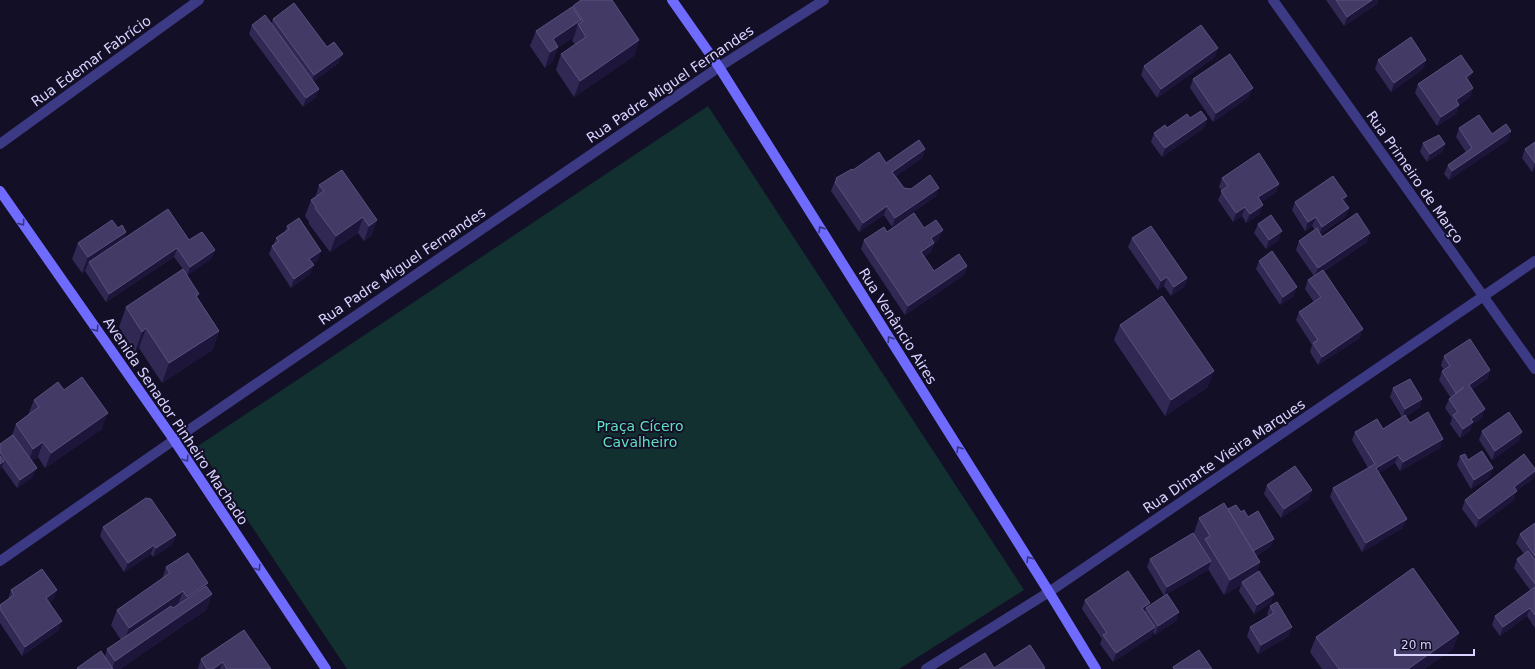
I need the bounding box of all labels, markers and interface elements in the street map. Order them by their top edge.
street label: Rua Edemar Fabrício [28,12,154,110]
street label: Rua Padre Miguel Fernandes [583,22,757,146]
street label: Rua Primeiro de Março [1363,108,1467,246]
street label: Rua Padre Miguel Fernandes [315,204,489,328]
one-way arrow [17,218,24,225]
one-way arrow [818,226,826,233]
street label: Rua Venâncio Aires [856,265,940,387]
street label: Avenida Senador Pinheiro Machado [100,314,252,528]
one-way arrow [91,325,98,332]
one-way arrow [887,336,895,343]
street label: Rua Dinarte Vieira Marques [1140,396,1308,516]
park label: Praça Cícero Cavalheiro [596,418,684,450]
one-way arrow [957,446,964,453]
one-way arrow [181,455,189,462]
one-way arrow [1026,556,1033,563]
one-way arrow [253,563,260,570]
scale bar [1395,631,1474,657]
text: 20 m [1401,638,1432,652]

